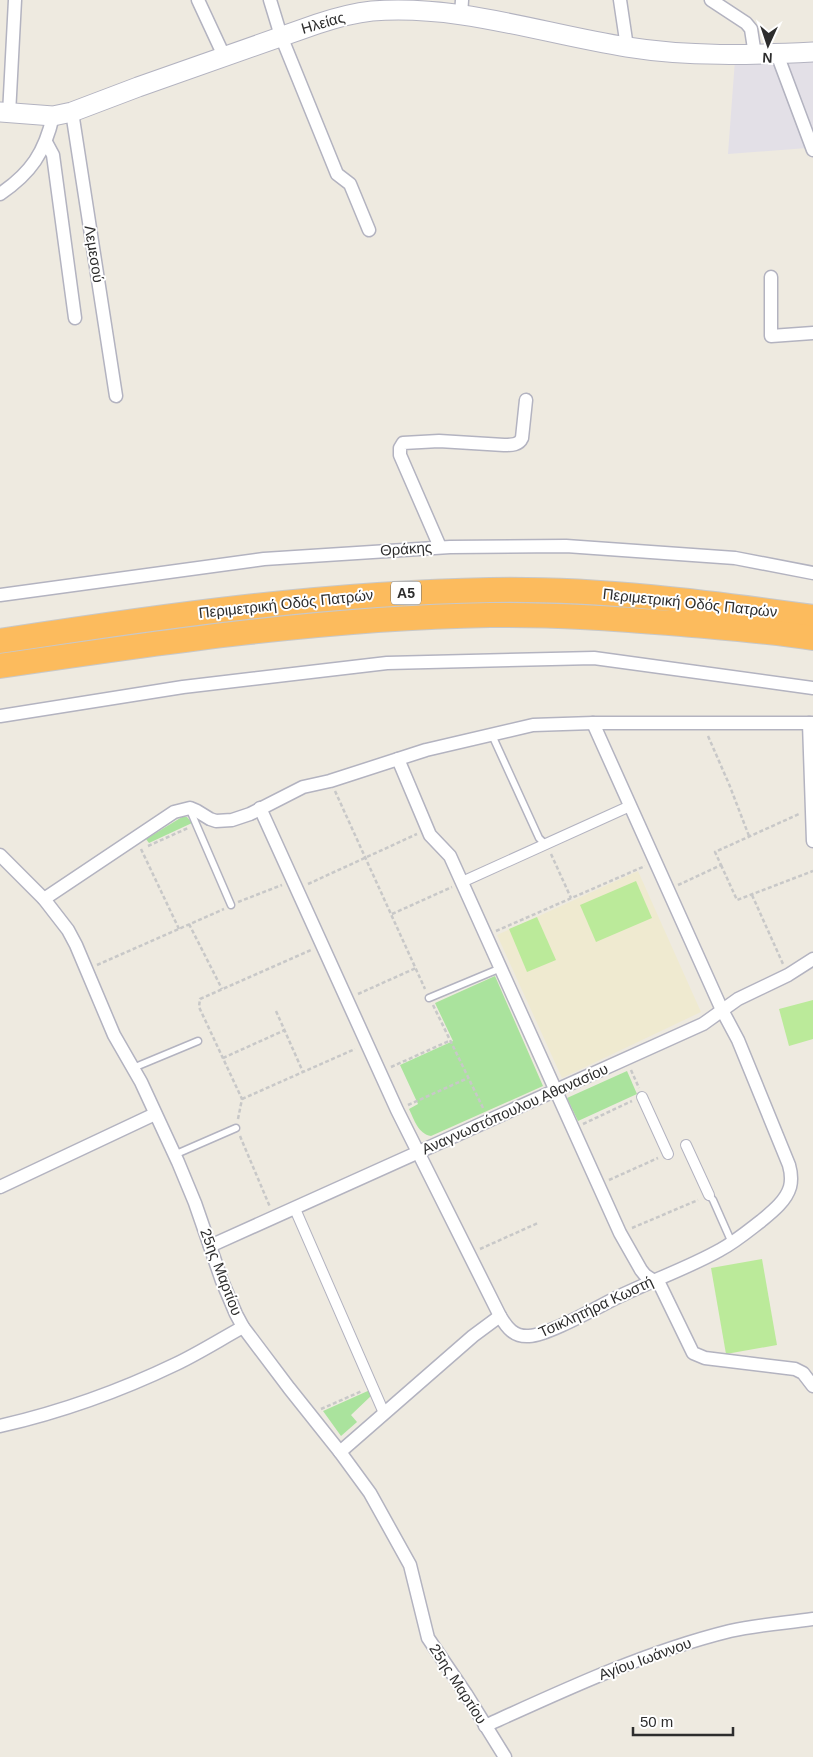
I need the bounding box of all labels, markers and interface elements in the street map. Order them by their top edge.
street label: Ηλείας [299,8,346,37]
north arrow [743,20,793,70]
text: N [762,50,773,66]
street label: Λεμεσού [82,224,107,284]
street label: Θράκης [379,538,432,559]
road number: Α5 [391,582,421,604]
street label: Περιμετρική Οδός Πατρών [602,585,778,620]
street label: Περιμετρική Οδός Πατρών [198,586,374,621]
street label: Αναγνωστόπουλου Αθανασίου [419,1060,611,1157]
street label: 25ης Μαρτίου [197,1226,246,1318]
street label: Τσικλητήρα Κωστή [536,1273,656,1340]
street label: Αγίου Ιωάννου [596,1634,693,1683]
street label: 25ης Μαρτίου [426,1641,491,1727]
scale bar [633,1704,733,1736]
text: 50 m [640,1713,673,1730]

